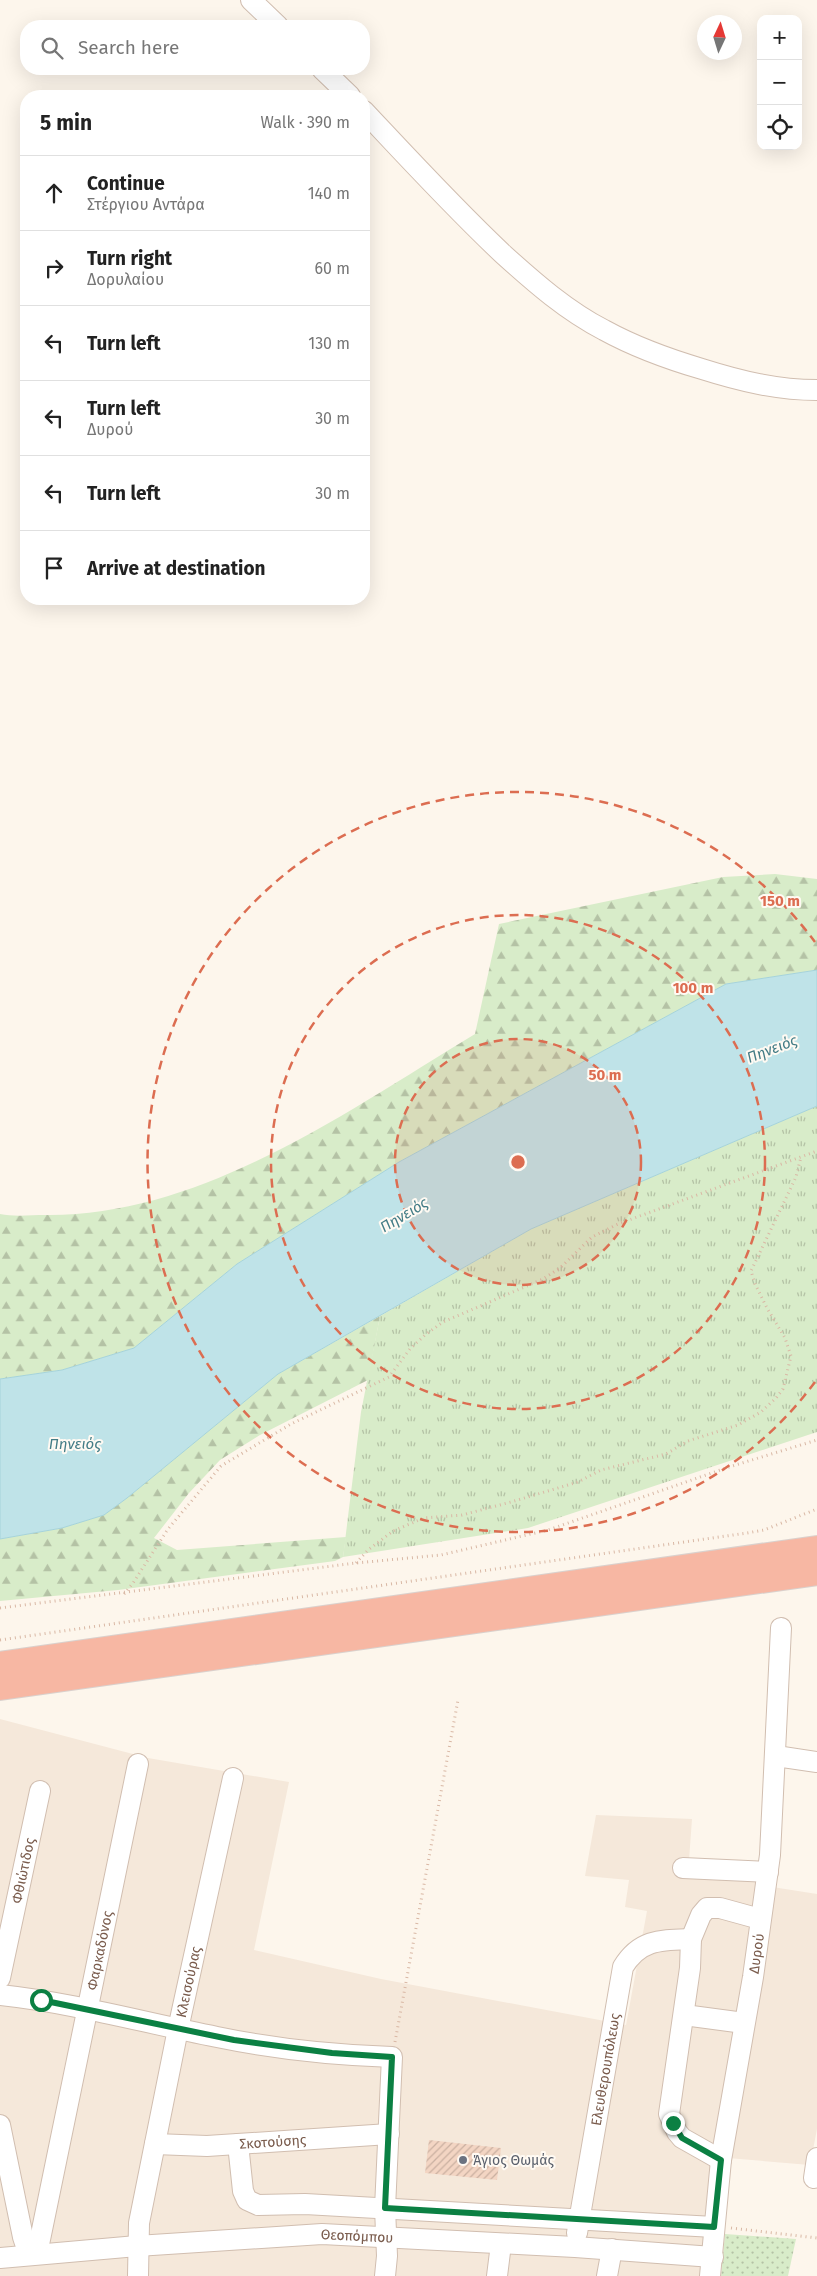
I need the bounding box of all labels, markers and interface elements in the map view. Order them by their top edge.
north arrow [697,15,742,60]
map controls [757,15,802,150]
button: + [757,15,802,60]
search box [20,20,370,75]
icon: search [38,34,66,62]
text: Search here [78,36,179,59]
button: − [757,60,802,105]
button: locate [757,105,802,150]
text: 5 min [40,110,92,136]
text: Walk · 390 m [260,113,350,132]
text: Continue [87,172,165,195]
icon: ahead [40,179,68,207]
text: 140 m [308,184,350,203]
text: Στέργιου Αντάρα [87,195,205,214]
text: Turn right [87,247,172,270]
icon: right [40,254,68,282]
text: 60 m [315,259,350,278]
text: Δορυλαίου [87,270,164,289]
icon: left [40,329,68,357]
text: Turn left [87,332,161,355]
text: 130 m [308,334,350,353]
text: Turn left [87,397,161,420]
icon: left [40,404,68,432]
text: 30 m [315,409,350,428]
text: Δυρού [87,420,133,439]
icon: left [40,479,68,507]
text: Turn left [87,482,161,505]
text: 30 m [315,484,350,503]
icon: arrive [40,554,68,582]
text: Arrive at destination [87,557,266,580]
text: 150 m [760,892,800,910]
text: 100 m [673,979,713,997]
water label: Πηνειός [744,1031,801,1067]
text: 50 m [588,1066,622,1084]
centre of rings [509,1153,527,1171]
water label: Πηνειός [377,1193,432,1236]
water label: Πηνειός [49,1435,102,1453]
street label: Φθιώτιδος [8,1836,39,1905]
street label: Φαρκαδόνος [84,1909,117,1992]
street label: Δυρού [746,1932,768,1975]
street label: Κλεισούρας [173,1944,205,2019]
route start [30,1989,53,2012]
street label: Ελευθερουπόλεως [588,2011,624,2127]
route end [662,2112,685,2135]
street label: Σκοτούσης [239,2131,307,2153]
place label: Άγιος Θωμάς [473,2152,554,2169]
marker: Άγιος Θωμάς [457,2154,469,2166]
street label: Θεοπόμπου [320,2226,394,2247]

